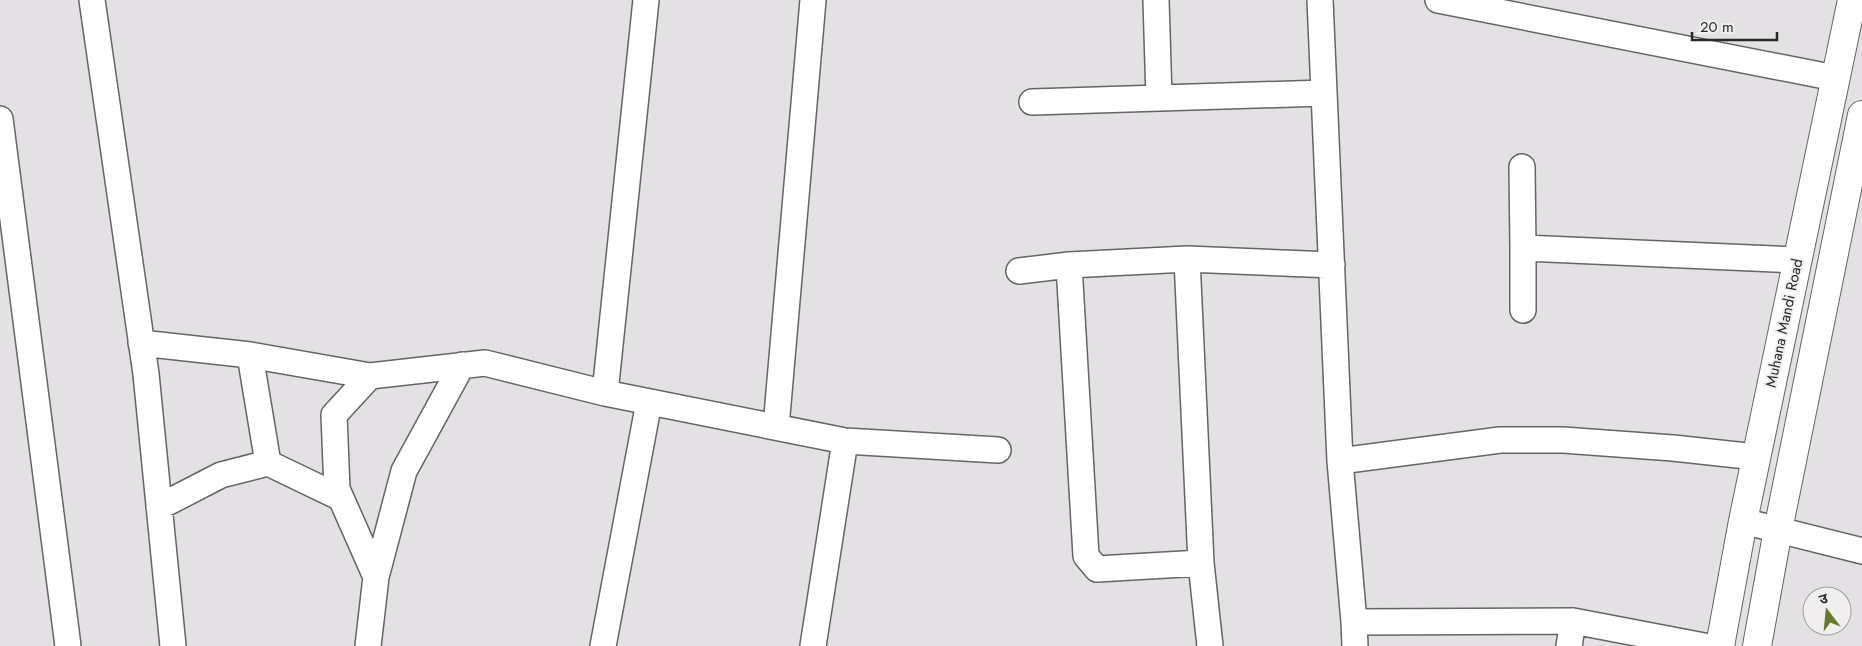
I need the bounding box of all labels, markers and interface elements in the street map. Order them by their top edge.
scale bar [1692,10,1777,42]
text: 20 m [1700,16,1734,38]
street label: Muhana Mandi Road [1760,257,1808,389]
north arrow [1802,586,1852,636]
text: उ [1817,588,1831,609]

